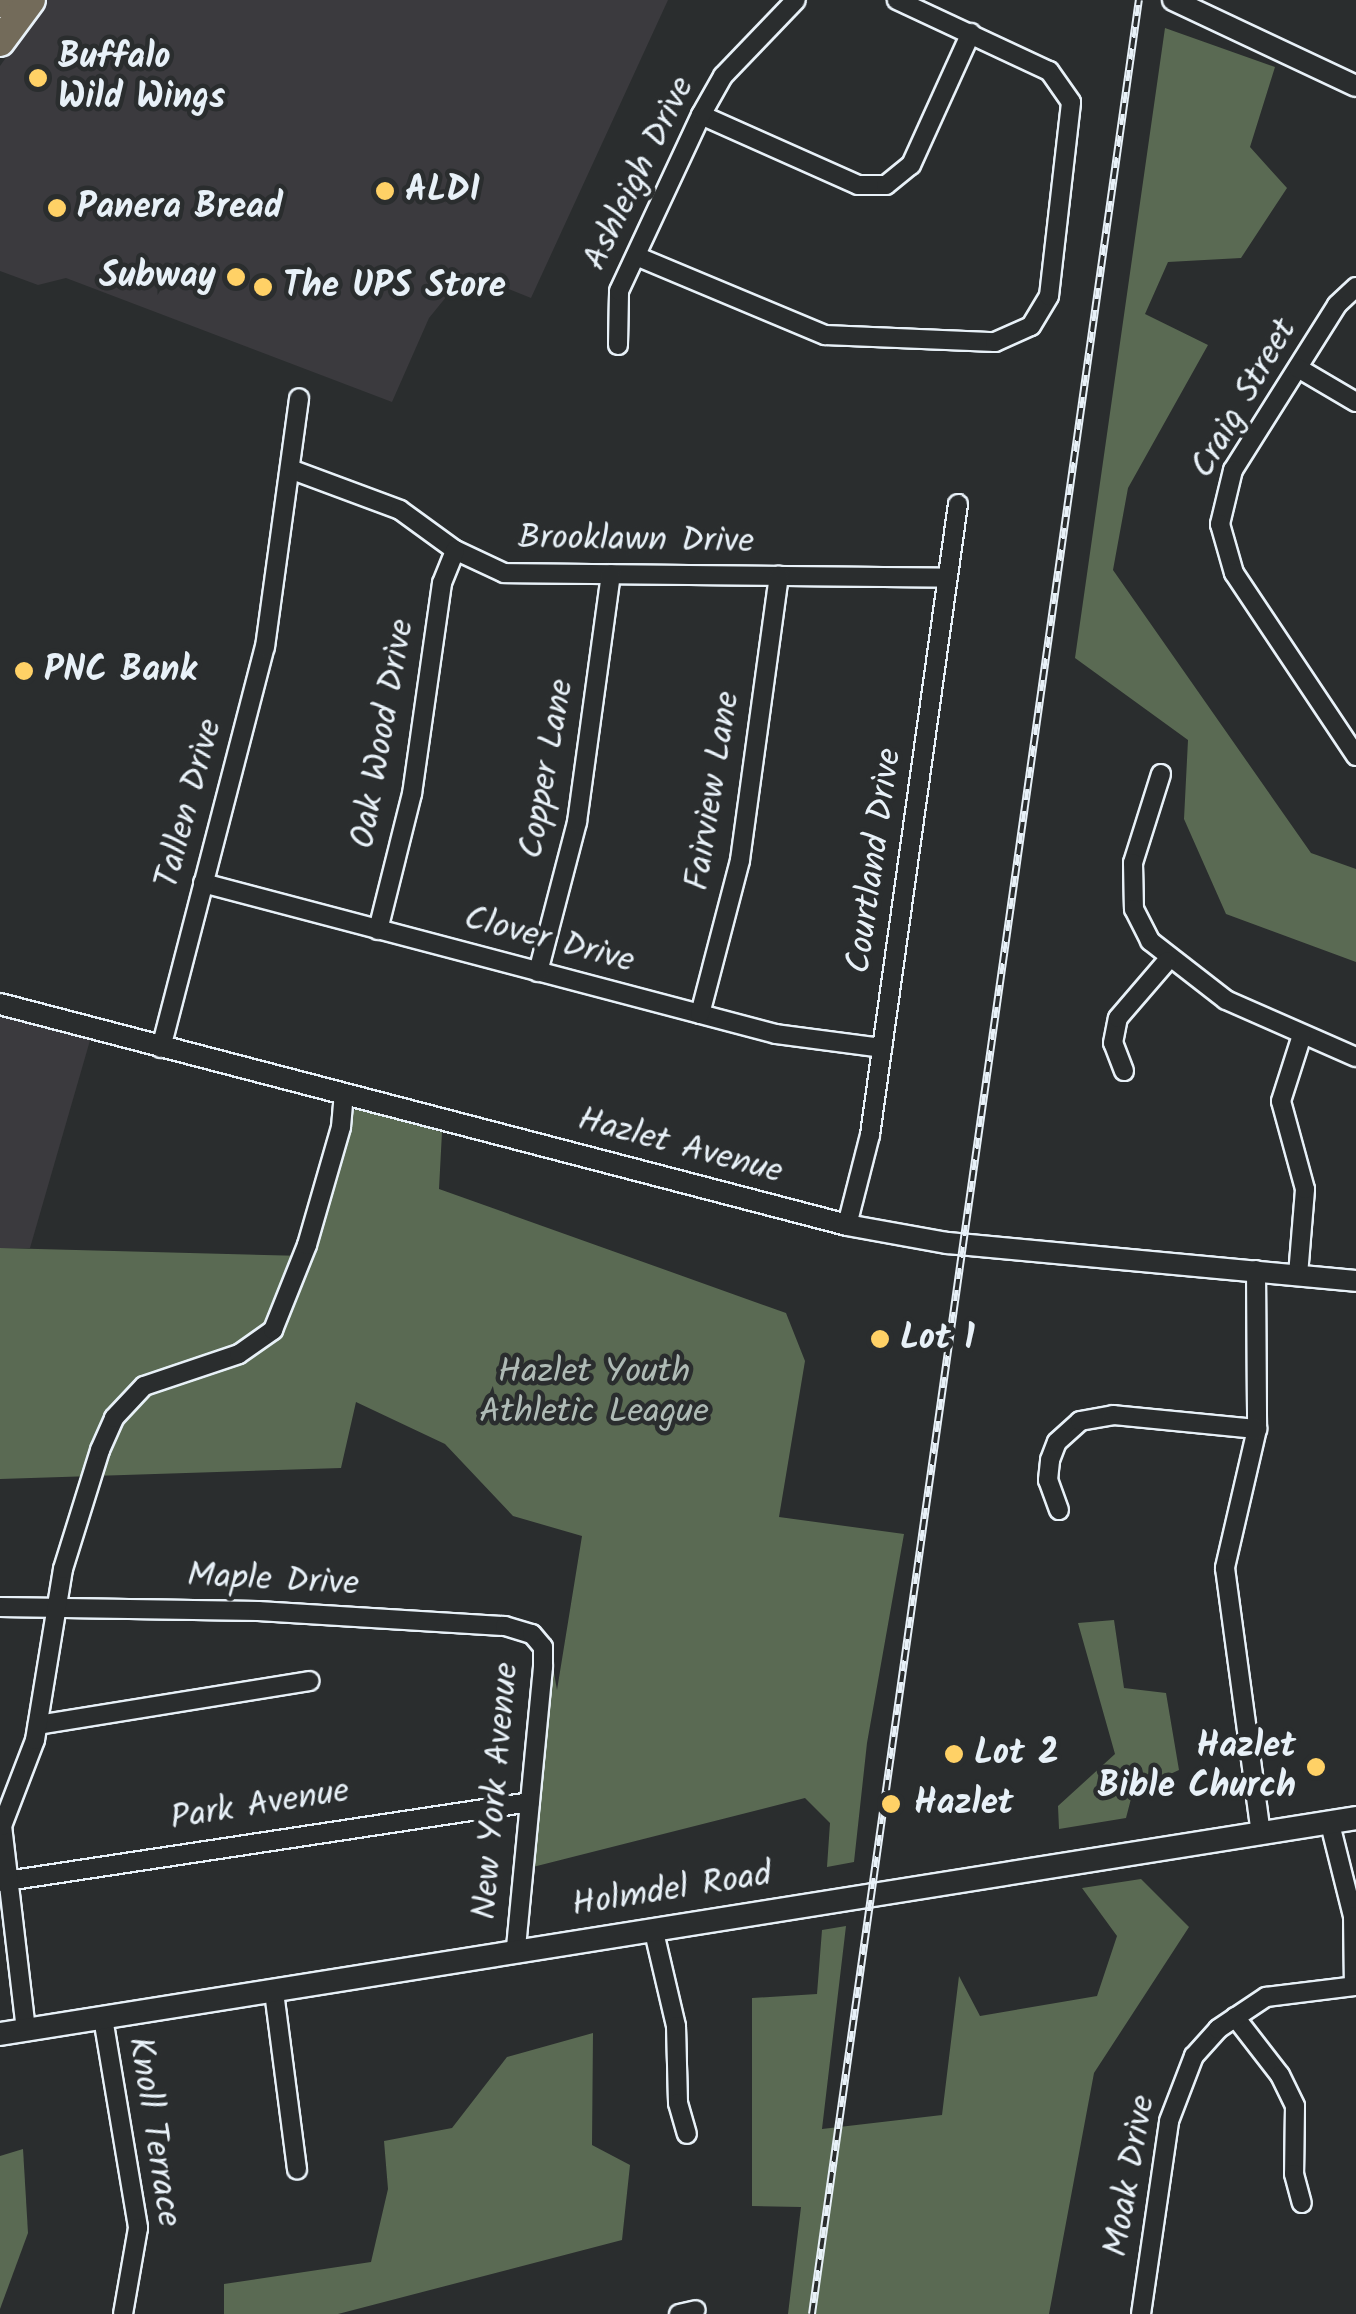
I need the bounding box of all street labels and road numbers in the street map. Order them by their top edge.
street label: Ashleigh Drive [575,70,705,278]
street label: Craig Street [1183,312,1307,486]
street label: Brooklawn Drive [518,518,754,564]
street label: Oak Wood Drive [343,616,425,852]
street label: Copper Lane [512,676,584,862]
street label: Fairview Lane [678,688,750,894]
street label: Tallen Drive [147,715,233,893]
street label: Courtland Drive [838,746,912,976]
street label: Clover Drive [459,898,639,984]
street label: Hazlet Avenue [573,1100,787,1194]
street label: Maple Drive [186,1556,360,1606]
street label: New York Avenue [465,1661,529,1921]
street label: Park Avenue [168,1771,352,1841]
street label: Holmdel Road [569,1854,775,1928]
street label: Knoll Terrace [117,2034,189,2230]
street label: Moak Drive [1096,2092,1166,2260]

